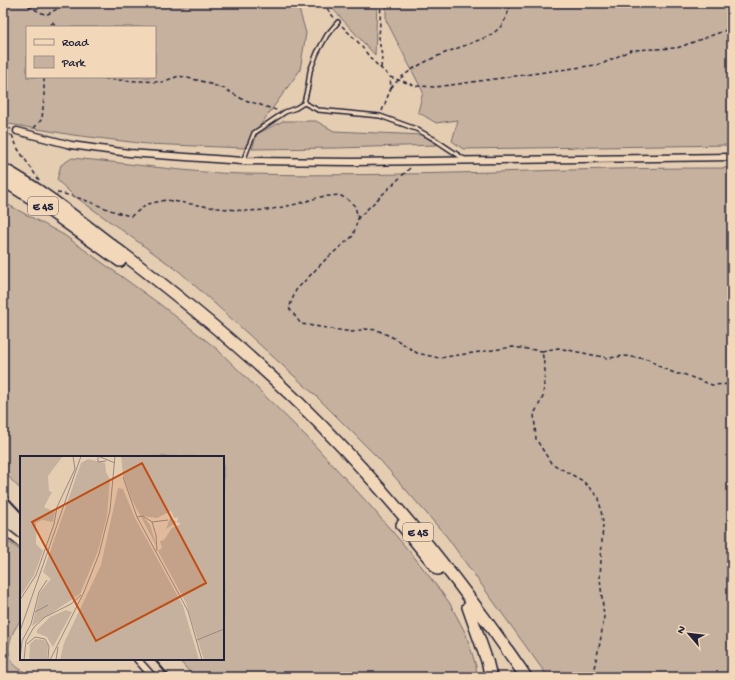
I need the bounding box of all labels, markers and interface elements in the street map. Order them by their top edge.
legend [26,26,156,78]
text: Road [62,37,89,51]
text: Park [61,57,87,71]
road number: E 45 [28,197,58,215]
inset map [20,456,224,660]
road number: E 45 [403,523,433,541]
north arrow [669,614,709,654]
text: N [675,624,689,636]

